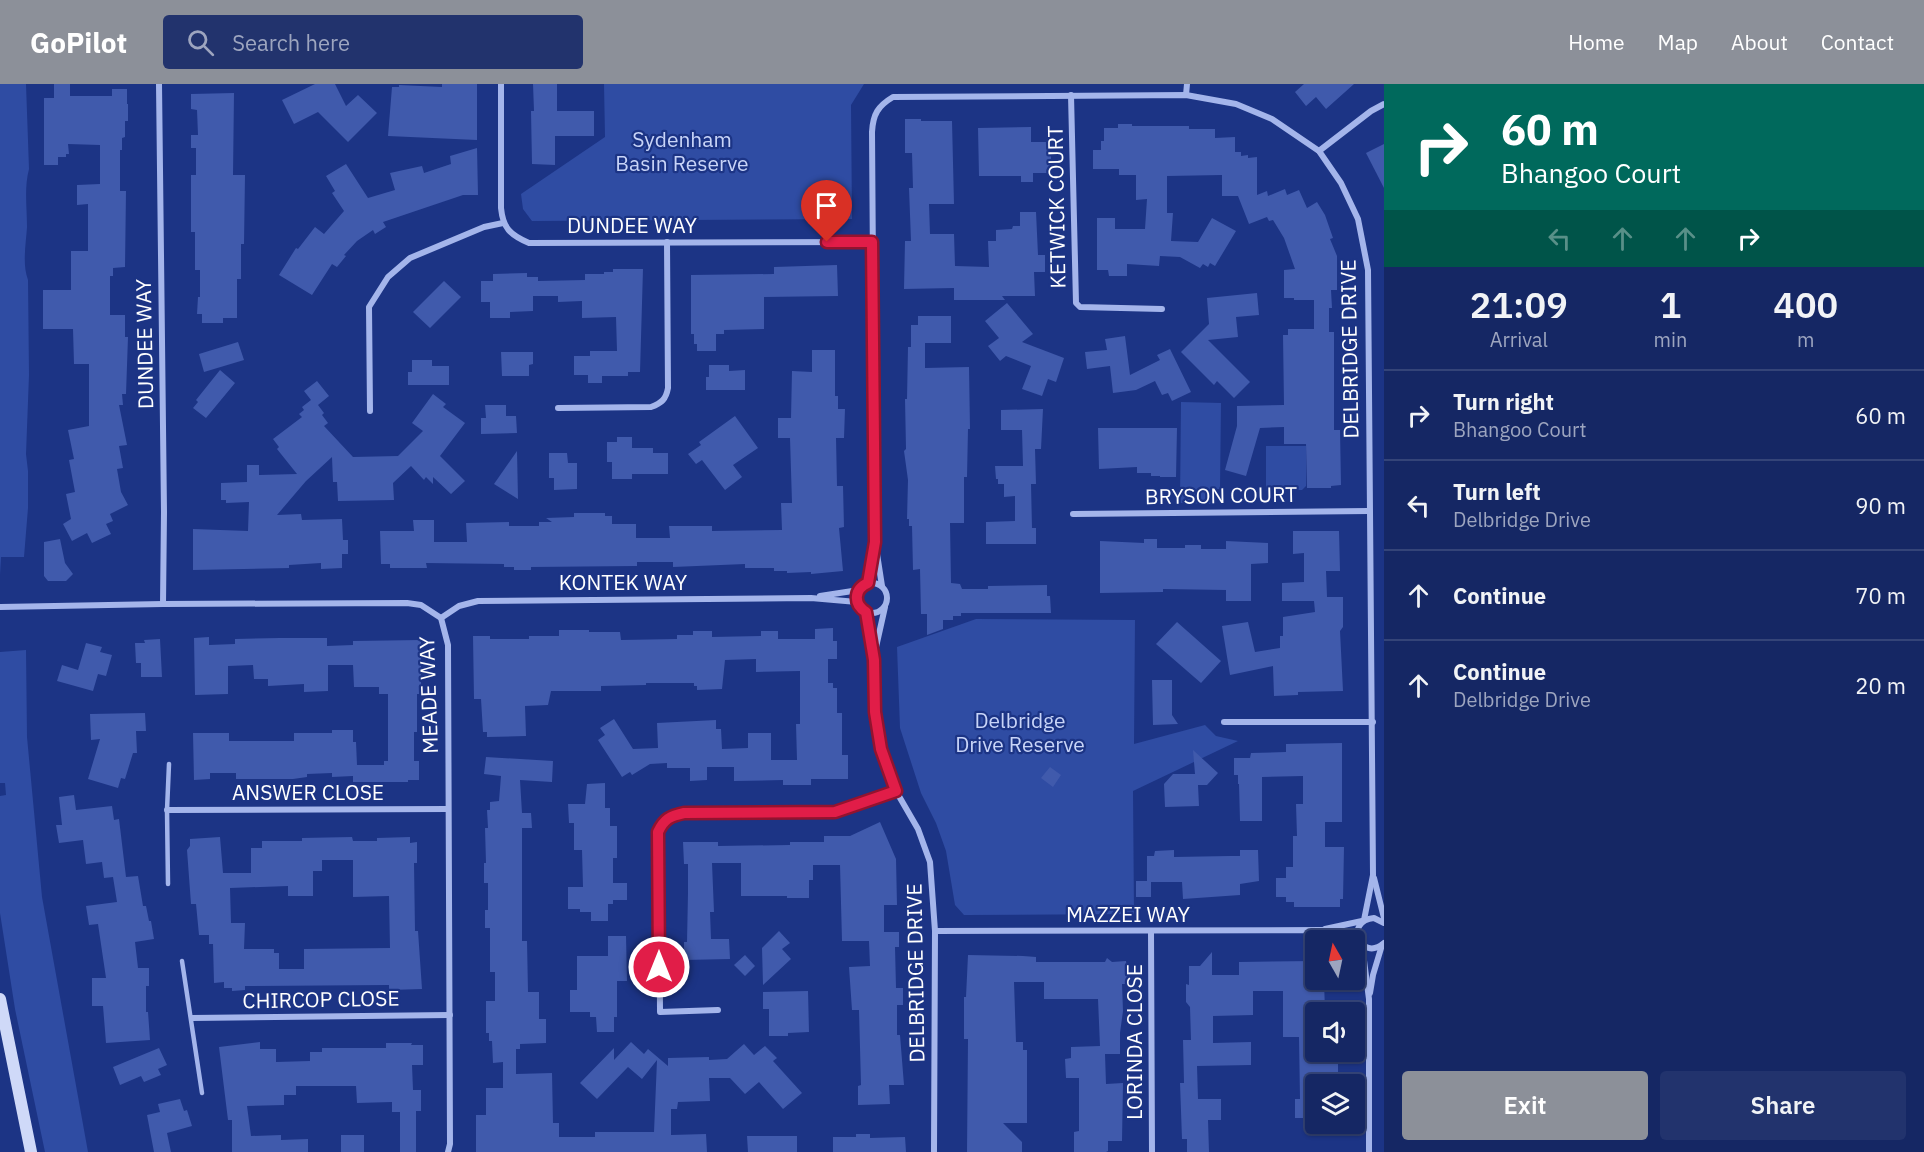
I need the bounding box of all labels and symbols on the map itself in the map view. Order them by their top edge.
park label: Sydenham Basin Reserve [615,125,749,177]
street label: KETWICK COURT [1041,125,1071,289]
pin [801,180,852,242]
street label: DUNDEE WAY [567,211,698,239]
street label: DELBRIDGE DRIVE [1333,259,1365,439]
street label: DUNDEE WAY [129,278,159,409]
street label: BRYSON COURT [1145,480,1297,510]
street label: KONTEK WAY [559,568,688,596]
street label: MEADE WAY [412,635,444,754]
park label: Delbridge Drive Reserve [955,706,1085,758]
street label: ANSWER CLOSE [232,778,384,806]
street label: DELBRIDGE DRIVE [899,883,931,1063]
street label: MAZZEI WAY [1066,900,1190,928]
north arrow [1305,930,1365,990]
position arrow [627,935,691,999]
street label: LORINDA CLOSE [1120,964,1148,1120]
street label: CHIRCOP CLOSE [242,984,400,1014]

